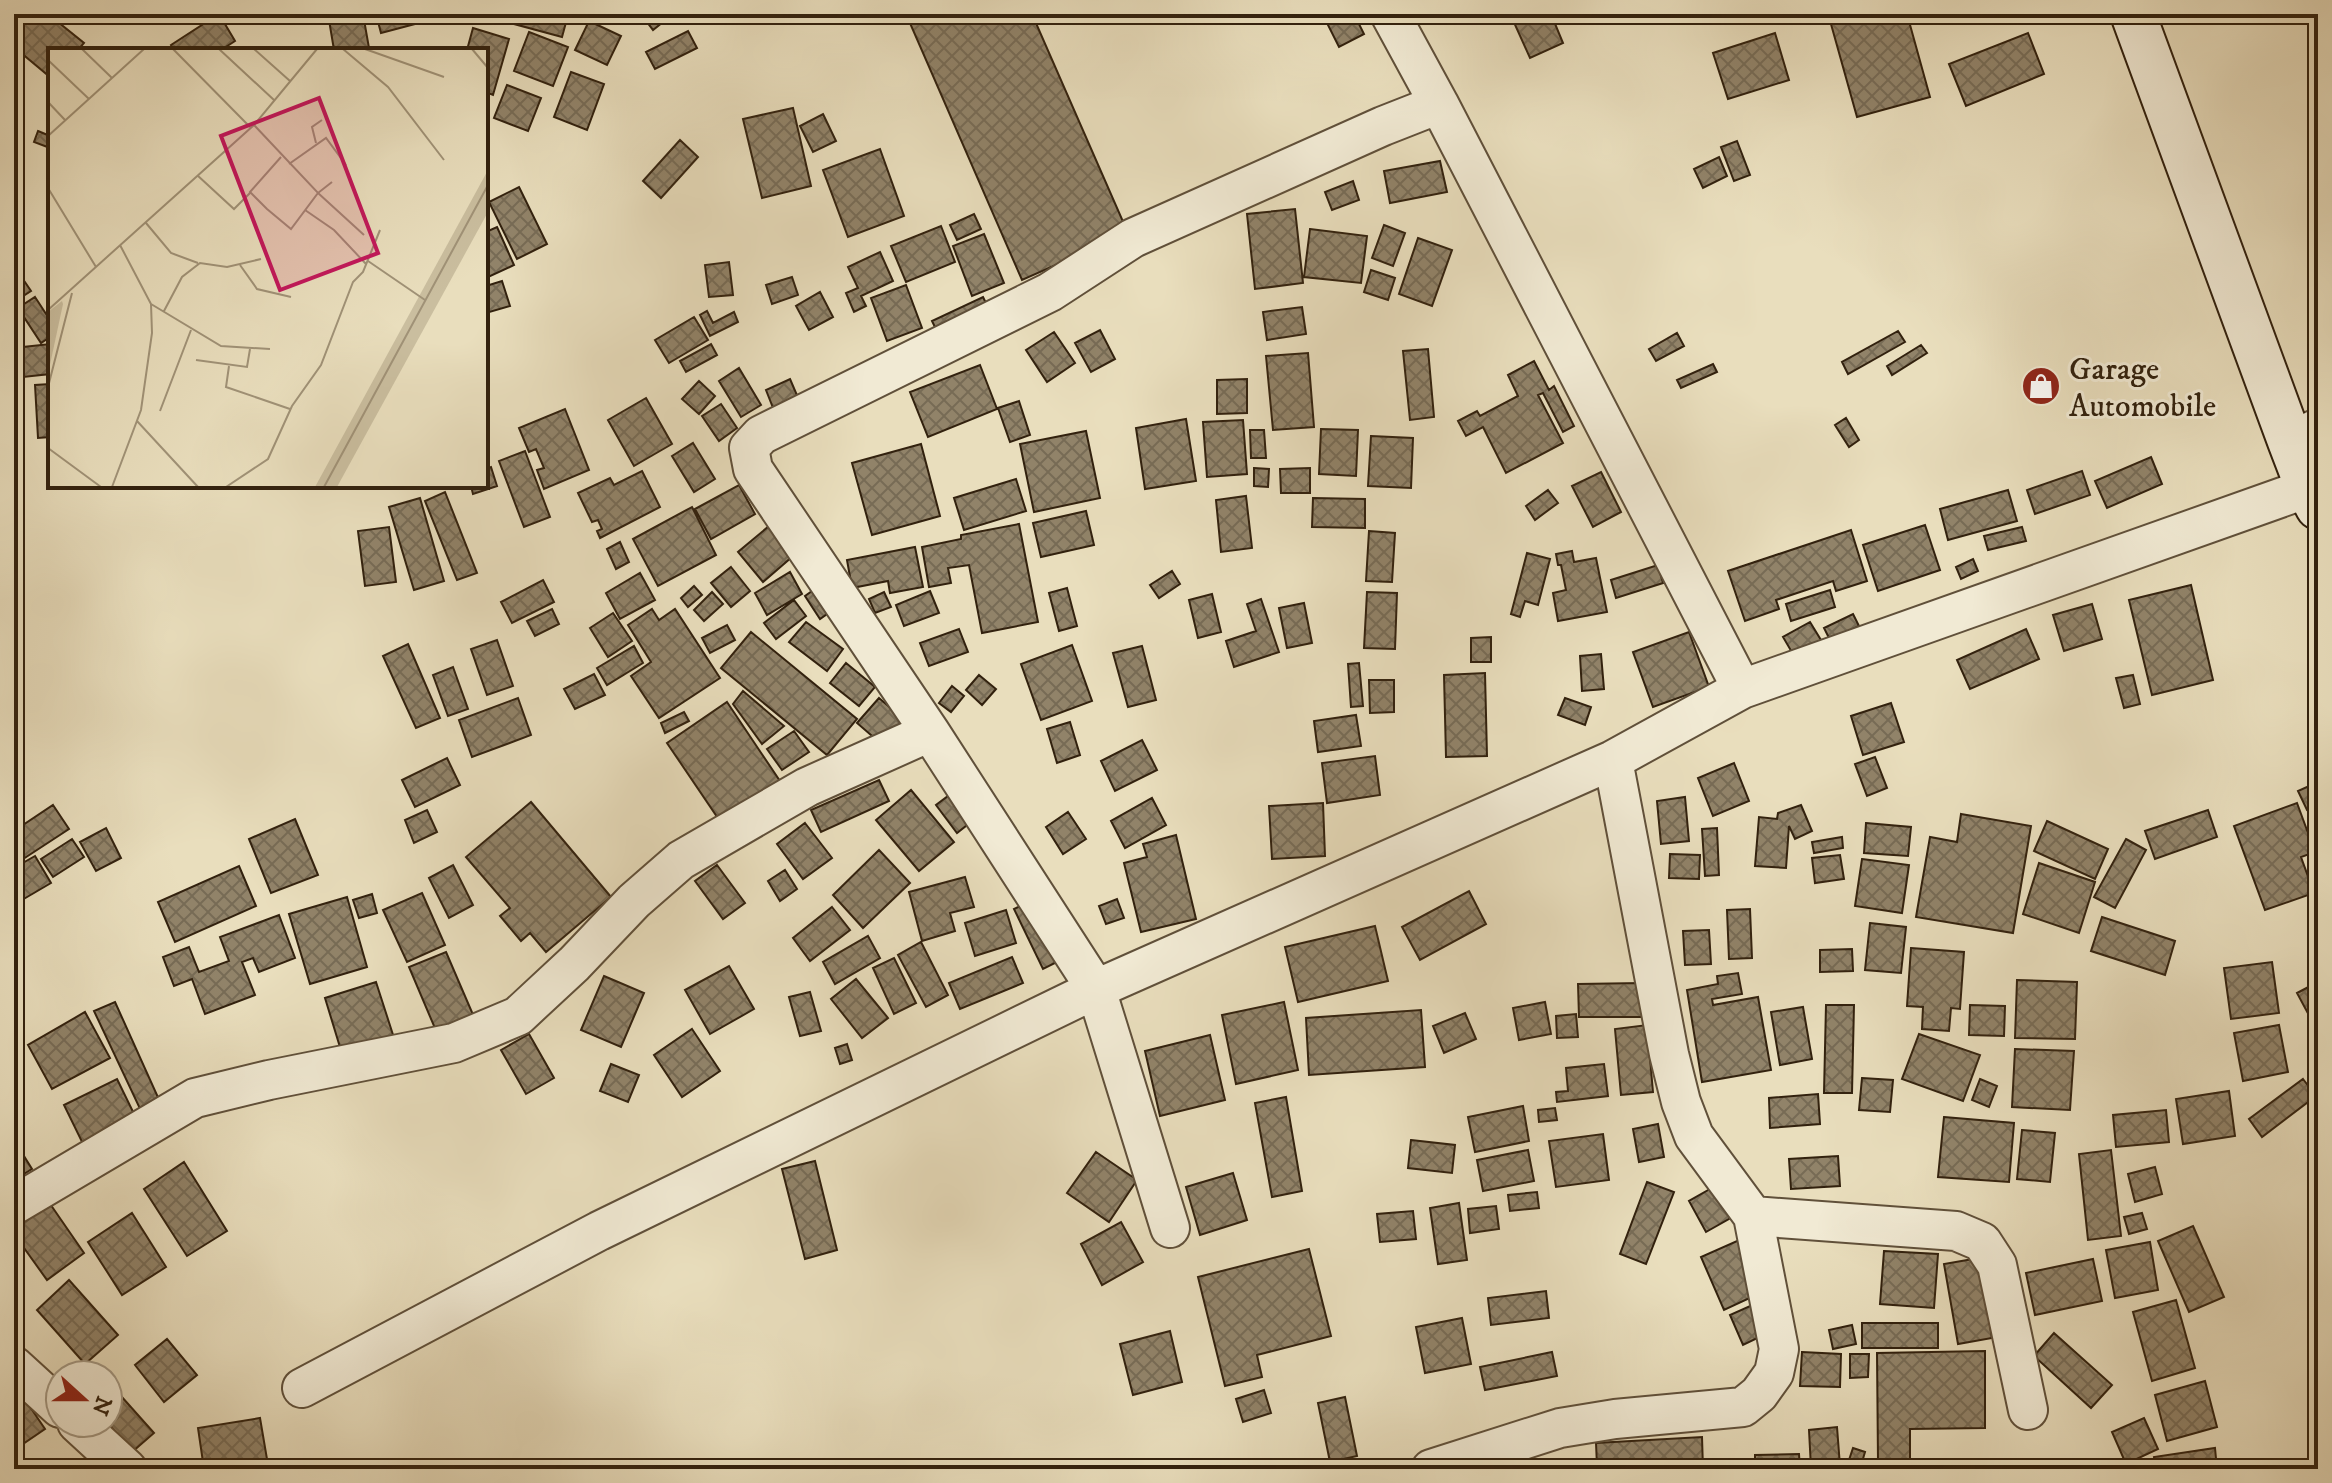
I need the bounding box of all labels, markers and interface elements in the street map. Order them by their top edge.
inset map [48,48,488,488]
place label: Garage Automobile [2069,350,2216,427]
shop icon: Garage Automobile [2020,365,2062,407]
north arrow [44,1359,124,1439]
text: N [85,1392,117,1419]

